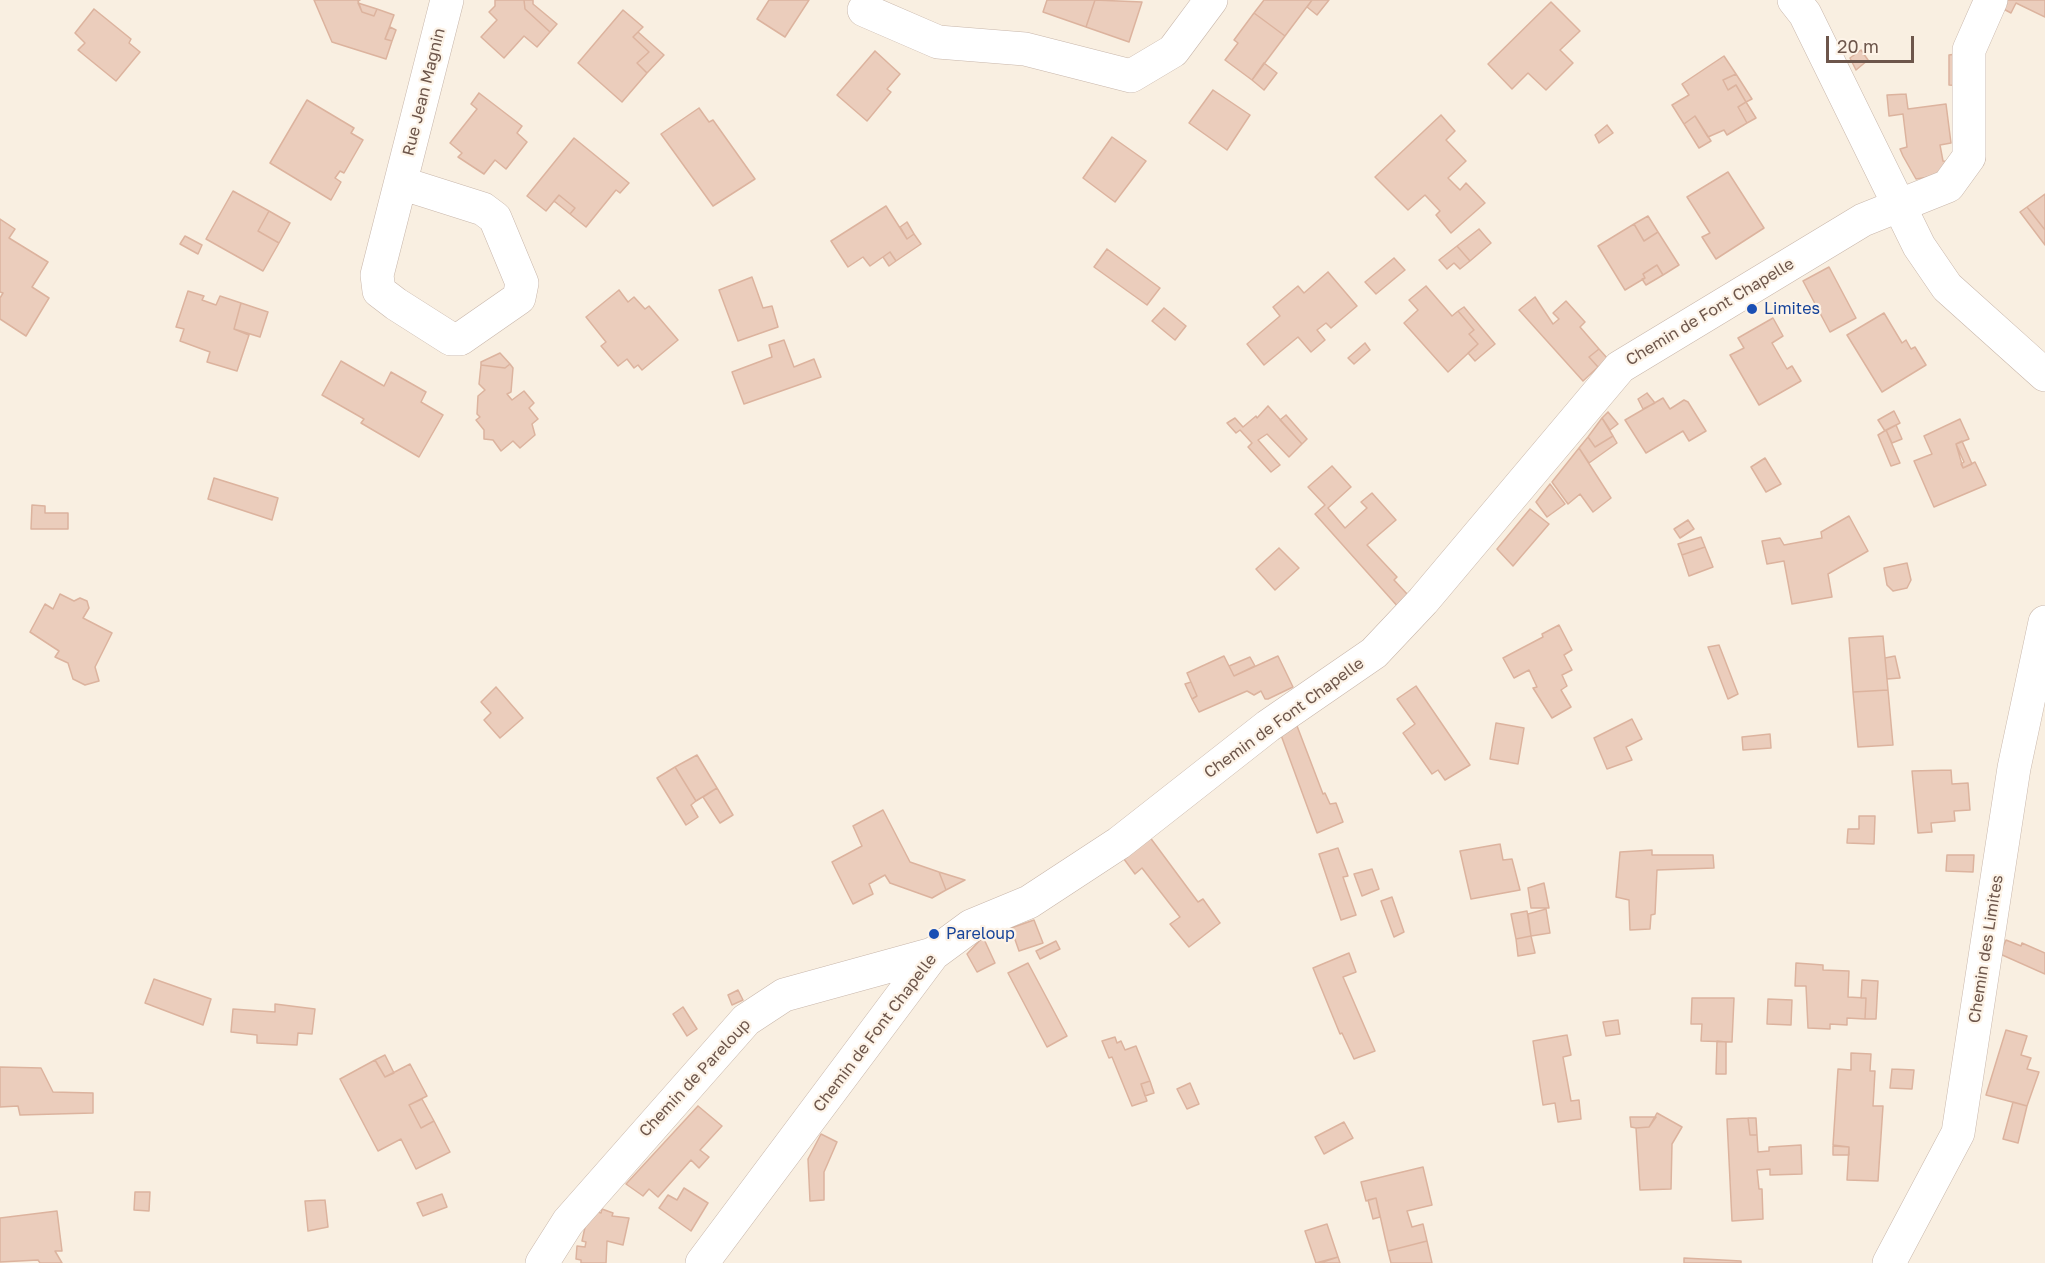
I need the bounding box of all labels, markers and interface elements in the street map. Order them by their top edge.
scale bar [1829,24,1918,62]
street label: Rue Jean Magnin [399,26,449,158]
text: 20 m [1837,35,1879,57]
street label: Chemin de Font Chapelle [1622,254,1798,370]
place label: Limites [1764,299,1820,319]
marker: Limites [1745,302,1759,316]
street label: Chemin de Font Chapelle [1200,654,1368,782]
street label: Chemin des Limites [1965,873,2007,1025]
place label: Pareloup [946,924,1015,944]
marker: Pareloup [927,927,941,941]
street label: Chemin de Font Chapelle [809,950,941,1116]
street label: Chemin de Pareloup [635,1015,755,1141]

